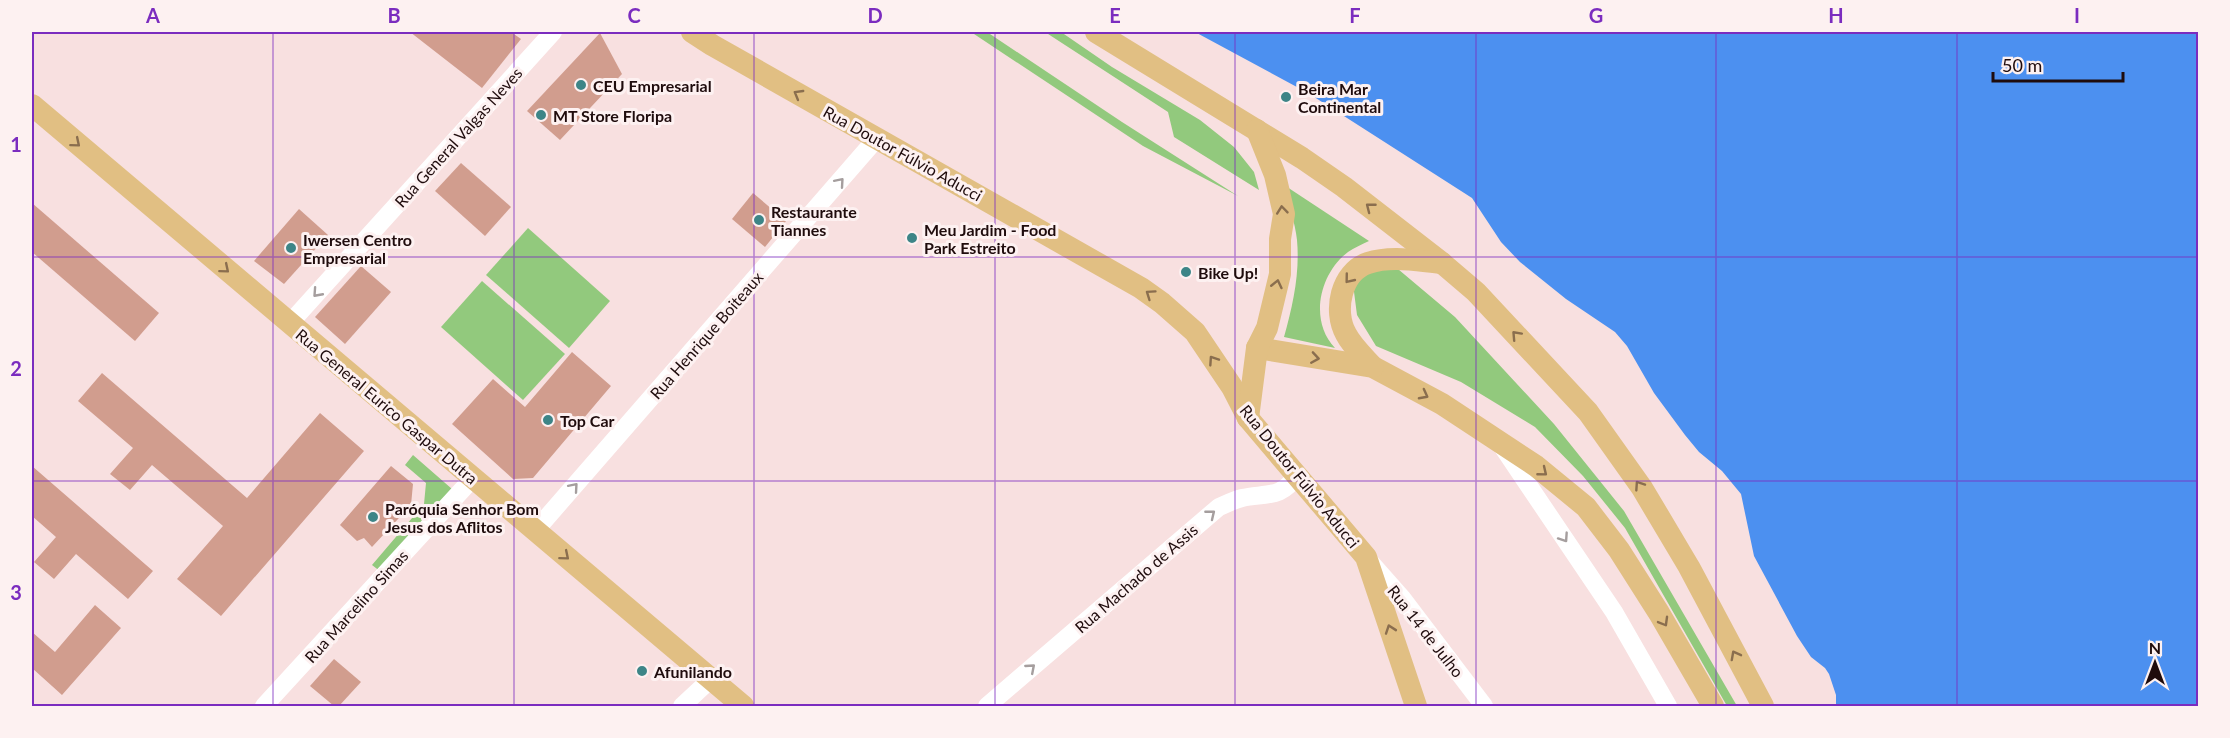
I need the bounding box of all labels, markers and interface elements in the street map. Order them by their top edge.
text: A [145,3,160,27]
text: B [387,3,401,27]
text: C [627,3,641,27]
text: D [867,3,883,27]
text: E [1109,3,1121,27]
text: F [1349,3,1361,27]
text: G [1589,3,1603,27]
text: H [1828,3,1844,27]
text: I [2074,3,2080,27]
scale bar [1993,45,2124,83]
text: 50 m [2002,54,2042,76]
street label: Rua General Valgas Neves [390,63,526,211]
place label: CEU Empresarial [593,76,712,95]
marker: CEU Empresarial [574,78,588,92]
place label: Beira Mar Continental [1298,79,1381,116]
one-way arrow [794,90,804,101]
marker: Beira Mar Continental [1279,90,1293,104]
street label: Rua Doutor Fúlvio Aducci [820,101,986,205]
place label: MT Store Floripa [553,106,672,125]
marker: MT Store Floripa [534,108,548,122]
text: 1 [10,132,22,156]
one-way arrow [69,135,80,146]
one-way arrow [833,178,844,188]
place label: Restaurante Tiannes [771,202,857,239]
one-way arrow [1365,203,1376,214]
one-way arrow [1276,206,1289,215]
marker: Restaurante Tiannes [752,213,766,227]
place label: Meu Jardim - Food Park Estreito [924,220,1056,257]
place label: Iwersen Centro Empresarial [303,230,412,267]
marker: Meu Jardim - Food Park Estreito [905,231,919,245]
marker: Iwersen Centro Empresarial [284,241,298,255]
one-way arrow [218,261,229,272]
place label: Bike Up! [1198,263,1258,282]
marker: Bike Up! [1179,265,1193,279]
street label: Rua Henrique Boiteaux [646,268,766,402]
one-way arrow [1346,272,1357,283]
one-way arrow [1270,279,1283,289]
one-way arrow [313,286,324,297]
one-way arrow [1146,290,1157,301]
street label: Rua General Eurico Gaspar Dutra [292,324,482,488]
one-way arrow [1512,331,1523,341]
one-way arrow [1310,351,1319,363]
one-way arrow [1209,355,1220,366]
text: 2 [10,356,22,380]
one-way arrow [1418,388,1428,399]
street label: Rua Doutor Fúlvio Aducci [1236,401,1364,551]
place label: Top Car [560,411,615,430]
marker: Top Car [541,413,555,427]
one-way arrow [1536,464,1547,475]
one-way arrow [1635,481,1646,492]
one-way arrow [567,483,578,494]
place label: Paróquia Senhor Bom Jesus dos Aflitos [385,499,539,536]
marker: Paróquia Senhor Bom Jesus dos Aflitos [366,510,380,524]
one-way arrow [1204,510,1215,521]
street label: Rua Machado de Assis [1071,520,1201,636]
one-way arrow [1557,531,1568,542]
street label: Rua Marcelino Simas [300,546,412,666]
one-way arrow [558,549,569,560]
text: 3 [10,580,22,604]
street label: Rua 14 de Julho [1384,581,1468,681]
one-way arrow [1657,616,1669,626]
one-way arrow [1385,624,1398,635]
north arrow [2125,633,2185,693]
text: N [2149,638,2161,657]
one-way arrow [1731,650,1742,661]
place label: Afunilando [653,662,732,681]
marker: Afunilando [635,664,649,678]
one-way arrow [1024,664,1035,675]

